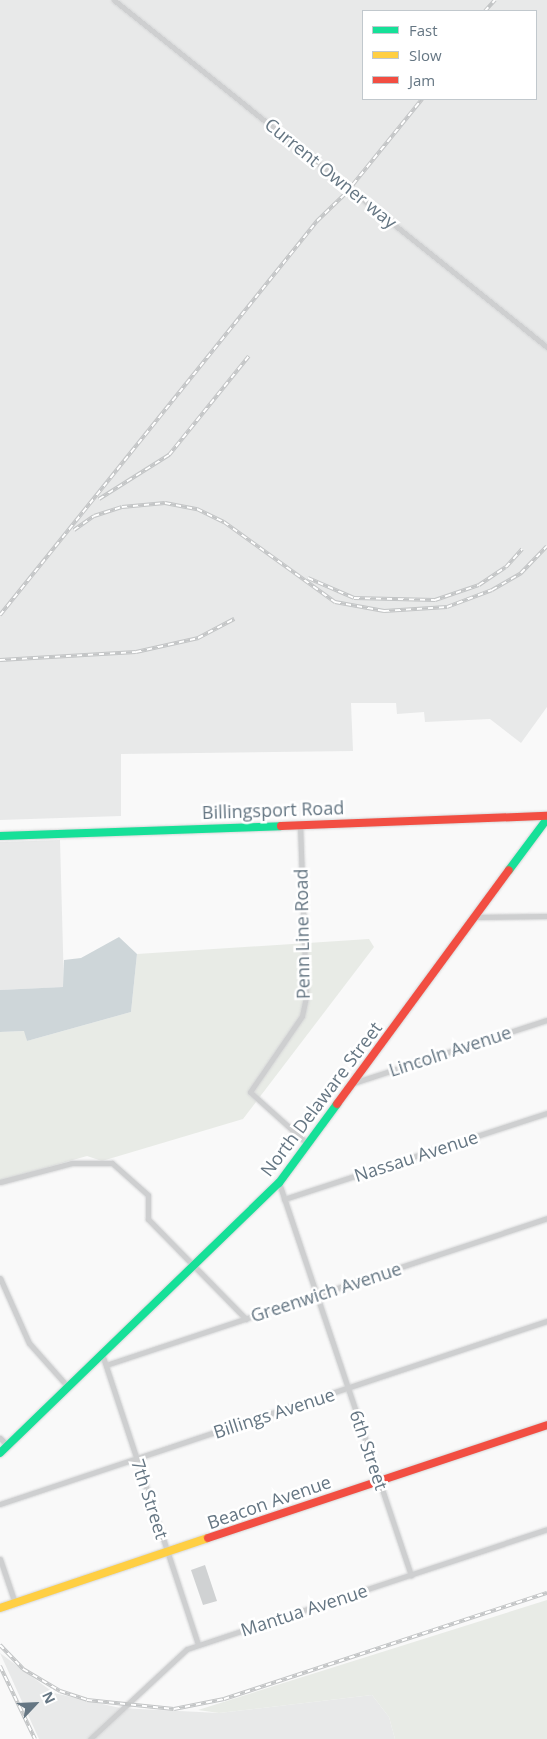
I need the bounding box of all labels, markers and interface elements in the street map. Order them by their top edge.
legend [362,10,537,100]
text: Fast [409,20,438,40]
text: Slow [409,45,442,65]
text: Jam [409,70,435,90]
street label: Current Owner way [261,113,401,233]
street label: Billingsport Road [201,797,345,823]
street label: Penn Line Road [290,869,314,999]
street label: North Delaware Street [256,1017,386,1181]
street label: Lincoln Avenue [386,1021,514,1081]
street label: Nassau Avenue [351,1126,481,1186]
street label: Greenwich Avenue [248,1257,404,1327]
street label: Billings Avenue [210,1383,338,1443]
street label: 6th Street [345,1407,393,1493]
street label: 7th Street [127,1456,173,1542]
street label: Beacon Avenue [204,1471,334,1533]
street label: Mantua Avenue [238,1579,370,1641]
north arrow [10,1679,60,1729]
text: N [38,1688,60,1707]

